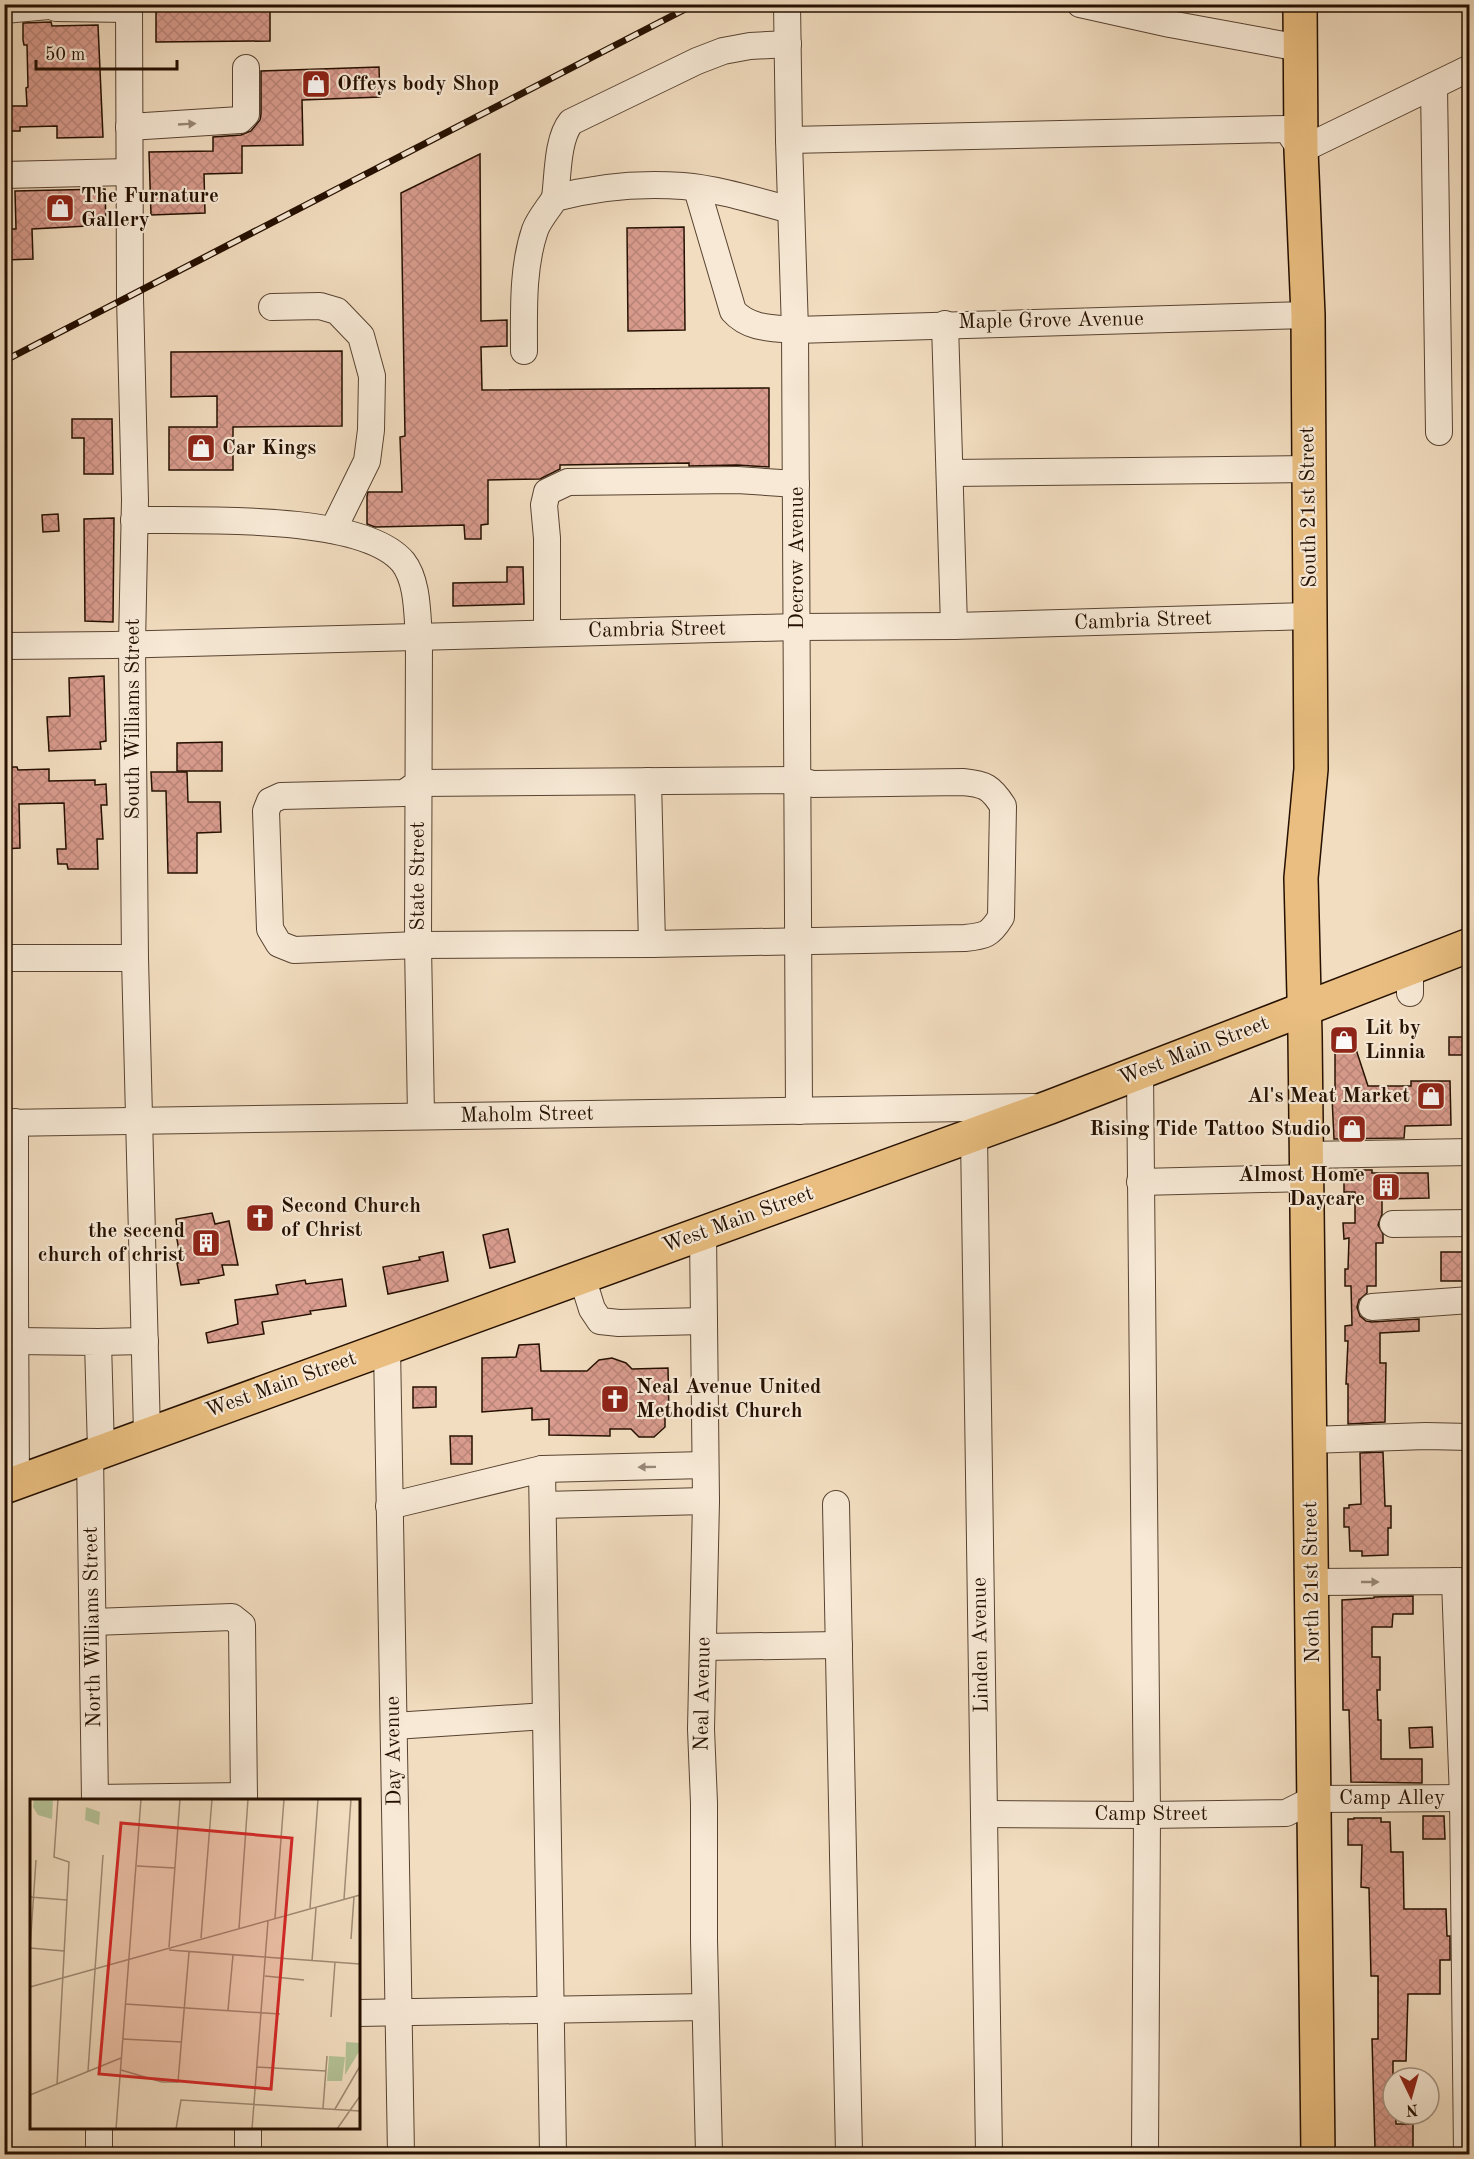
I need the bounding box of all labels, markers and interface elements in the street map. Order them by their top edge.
scale bar [36,33,177,71]
text: 50 m [45,46,85,64]
shop icon: Offeys body Shop [300,68,332,100]
place label: Offeys body Shop [337,74,499,95]
one-way arrow [178,119,197,128]
place label: The Furnature Gallery [81,186,219,231]
shop icon: The Furnature Gallery [44,192,76,224]
street label: Maple Grove Avenue [958,309,1144,333]
street label: South 21st Street [1297,426,1321,588]
shop icon: Car Kings [185,432,217,464]
place label: Car Kings [222,438,316,459]
street label: Decrow Avenue [787,487,808,629]
street label: Cambria Street [1074,608,1212,634]
street label: South Williams Street [123,618,144,820]
street label: Cambria Street [588,618,726,642]
street label: State Street [408,821,429,931]
street label: West Main Street [1116,1013,1272,1089]
place label: Lit by Linnia [1365,1018,1426,1063]
shop icon: Lit by Linnia [1328,1024,1360,1056]
shop icon: Al's Meat Market [1415,1080,1447,1112]
place label: Al's Meat Market [1247,1086,1410,1107]
street label: Maholm Street [460,1103,594,1127]
shop icon: Rising Tide Tattoo Studio [1336,1113,1368,1145]
place label: Rising Tide Tattoo Studio [1089,1119,1331,1140]
place label: Almost Home Daycare [1238,1165,1365,1210]
building icon: Almost Home Daycare [1370,1171,1402,1203]
street label: West Main Street [660,1183,816,1257]
place label: Second Church of Christ [281,1196,421,1241]
church icon: Second Church of Christ [244,1202,276,1234]
place label: the secend church of christ [38,1221,185,1266]
building icon: the secend church of christ [190,1227,222,1259]
street label: West Main Street [203,1348,359,1422]
place label: Neal Avenue United Methodist Church [636,1377,821,1422]
church icon: Neal Avenue United Methodist Church [599,1383,631,1415]
one-way arrow [637,1462,656,1471]
street label: North 21st Street [1300,1501,1324,1663]
street label: North Williams Street [81,1526,105,1728]
street label: Linden Avenue [969,1577,993,1713]
one-way arrow [1361,1577,1380,1587]
street label: Neal Avenue [692,1637,714,1751]
street label: Day Avenue [383,1696,405,1806]
street label: Camp Alley [1339,1788,1445,1809]
inset map [30,1799,360,2129]
street label: Camp Street [1094,1804,1208,1825]
north arrow [1381,2066,1441,2126]
text: N [1405,2100,1419,2118]

